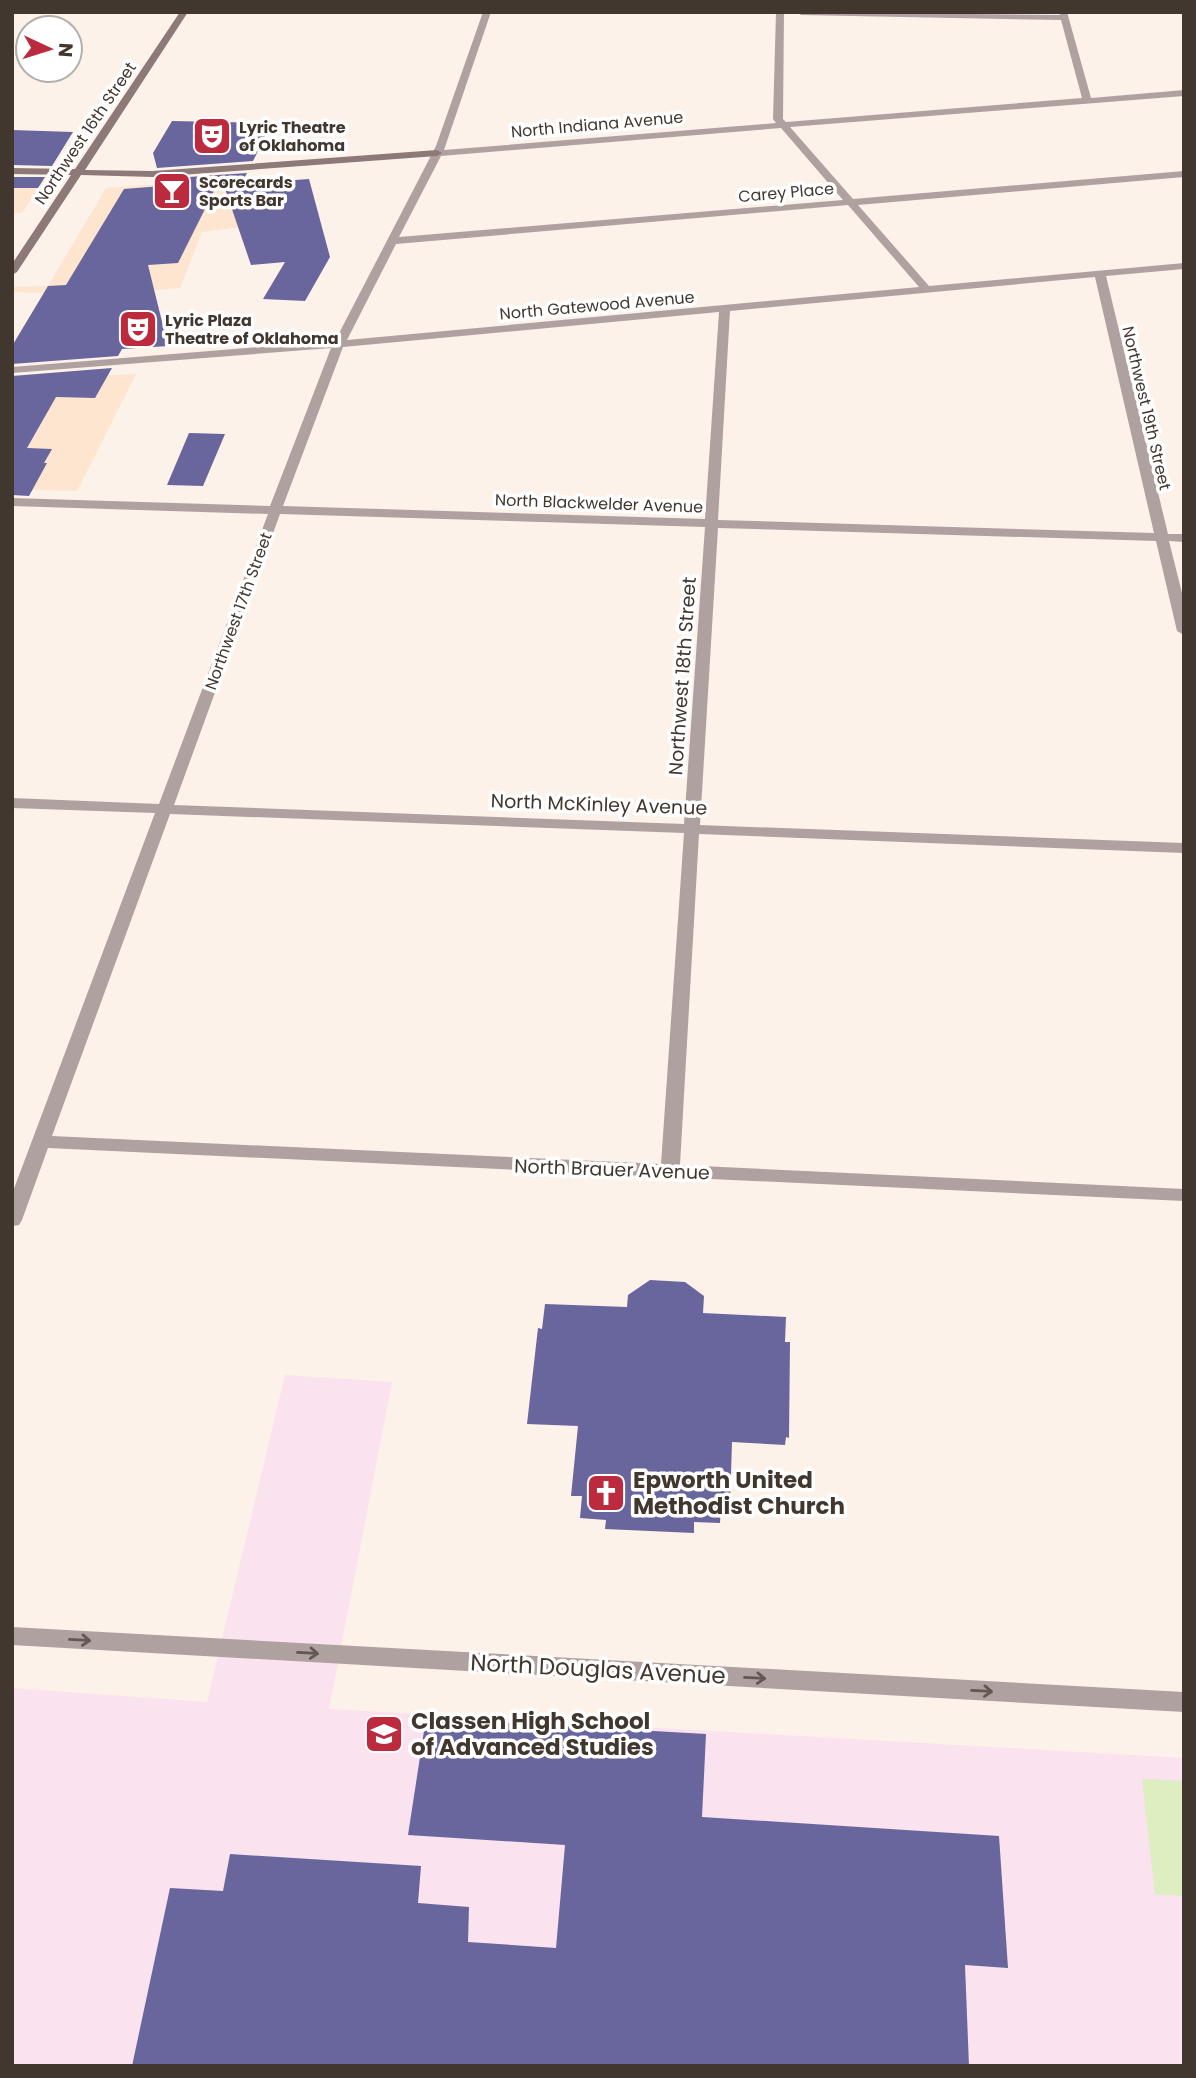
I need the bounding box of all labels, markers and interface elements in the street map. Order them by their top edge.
north arrow [14,14,84,84]
text: N [51,42,79,58]
street label: Northwest 16th Street [29,57,142,209]
street label: North Indiana Avenue [510,105,684,143]
theatre icon: Lyric Theatre of Oklahoma [191,115,233,157]
place label: Lyric Theatre of Oklahoma [239,116,346,157]
bar icon: Scorecards Sports Bar [151,170,193,212]
place label: Scorecards Sports Bar [199,171,293,212]
street label: Carey Place [737,177,835,208]
street label: North Gatewood Avenue [499,286,696,325]
theatre icon: Lyric Plaza Theatre of Oklahoma [117,308,159,350]
place label: Lyric Plaza Theatre of Oklahoma [165,309,339,350]
street label: Northwest 19th Street [1116,324,1177,492]
street label: North Blackwelder Avenue [494,488,704,519]
street label: Northwest 17th Street [199,529,278,693]
street label: Northwest 18th Street [662,576,703,776]
street label: North McKinley Avenue [490,787,708,822]
street label: North Brauer Avenue [514,1153,710,1186]
place label: Epworth United Methodist Church [633,1464,845,1522]
church icon: Epworth United Methodist Church [585,1472,627,1514]
one-way arrow [69,1633,92,1646]
one-way arrow [296,1646,319,1659]
street label: North Douglas Avenue [470,1646,726,1692]
one-way arrow [743,1672,766,1685]
one-way arrow [970,1684,993,1697]
place label: Classen High School of Advanced Studies [411,1705,654,1763]
school or university icon: Classen High School of Advanced Studies [363,1713,405,1755]

